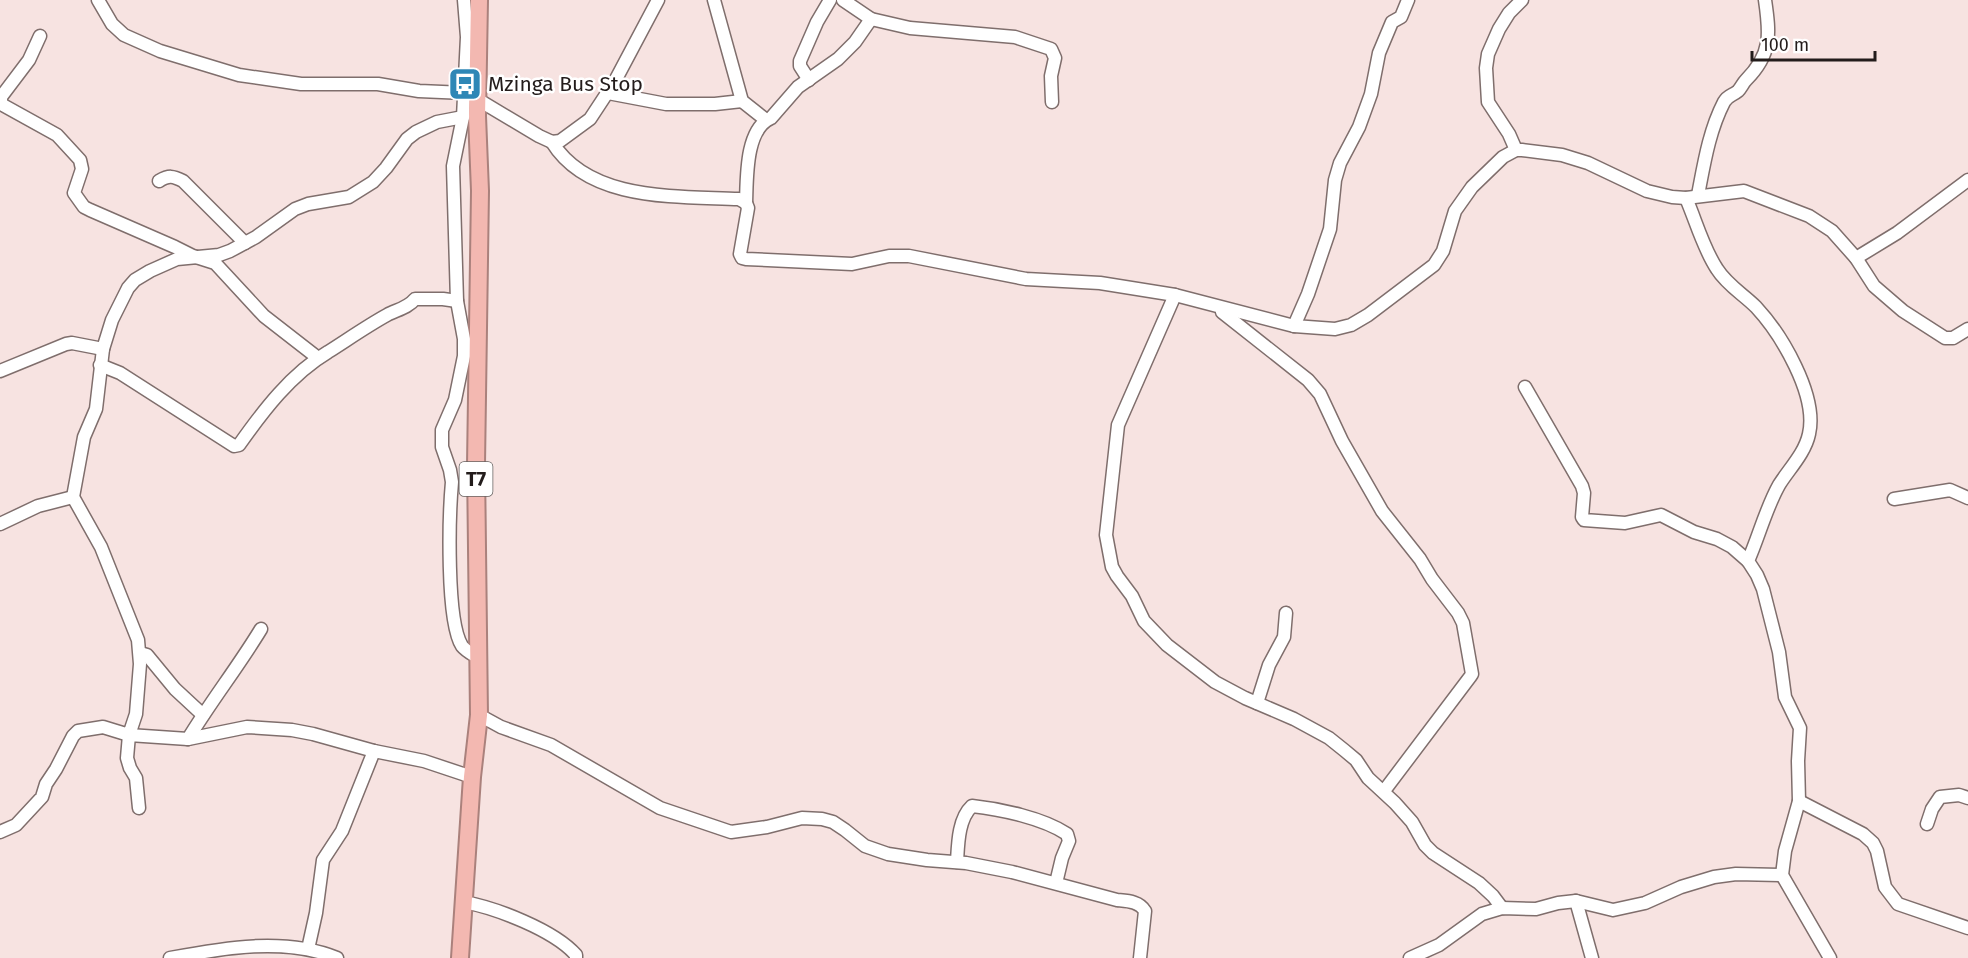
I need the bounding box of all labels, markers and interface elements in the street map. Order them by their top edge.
scale bar [1752,24,1875,62]
text: 100 m [1761,34,1809,56]
bus stop icon: Mzinga Bus Stop [447,66,483,102]
place label: Mzinga Bus Stop [488,71,643,97]
road number: T7 [460,462,492,496]

